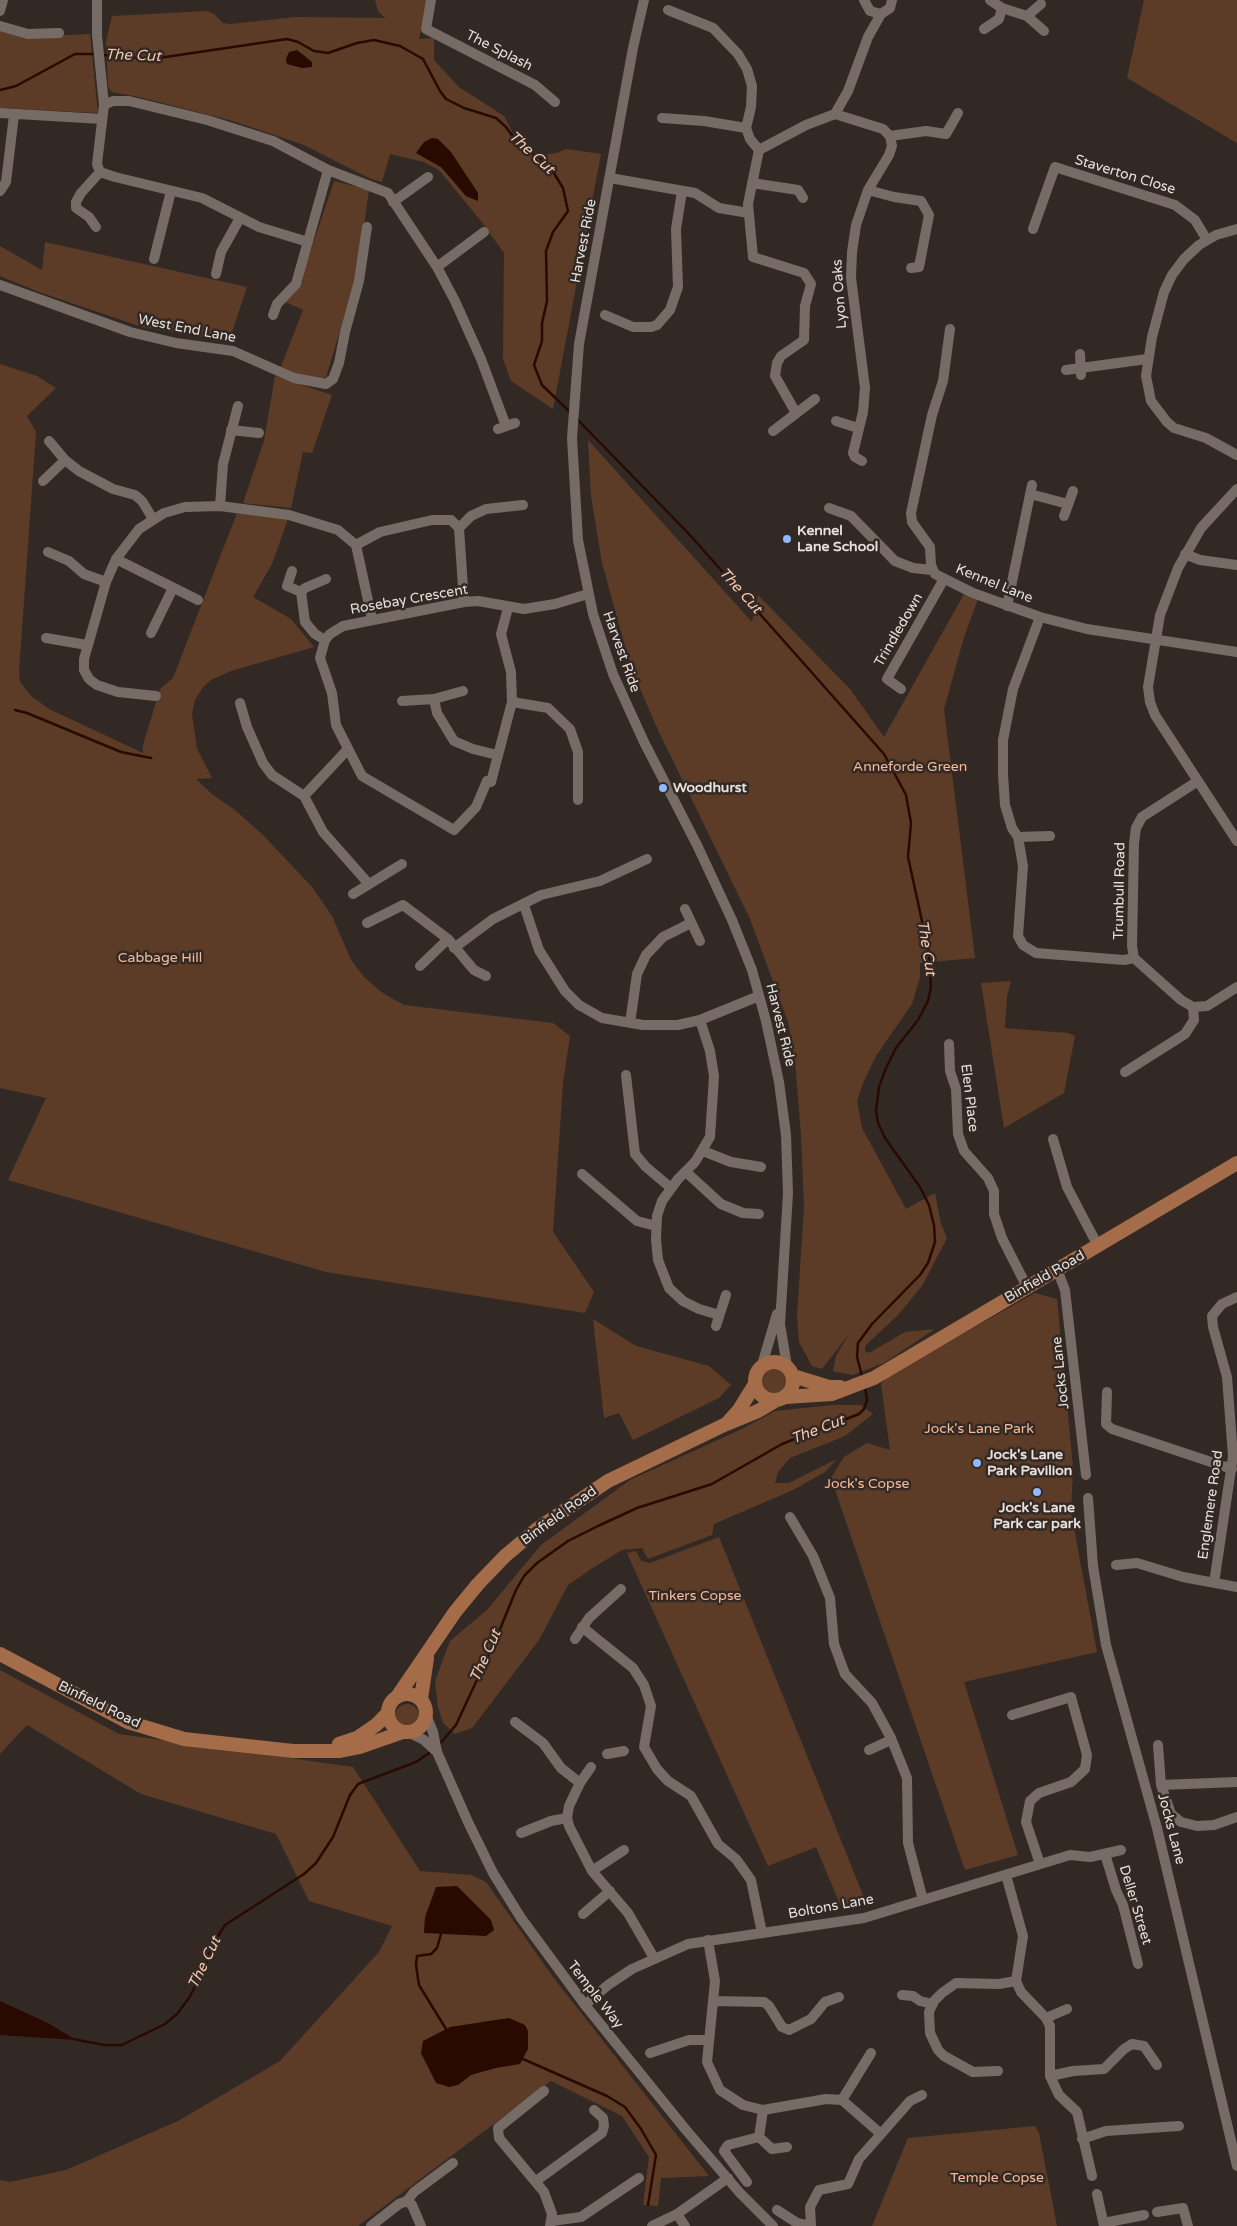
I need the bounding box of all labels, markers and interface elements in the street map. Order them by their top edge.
street label: The Splash [463,27,535,75]
water label: The Cut [105,46,161,66]
water label: The Cut [504,128,558,178]
street label: Staverton Close [1073,152,1177,198]
street label: Harvest Ride [568,198,600,284]
street label: Lyon Oaks [829,259,851,329]
street label: West End Lane [137,311,237,347]
place label: Kennel Lane School [797,523,878,556]
marker: Kennel Lane School [781,533,793,545]
street label: Kennel Lane [953,561,1035,607]
water label: The Cut [715,564,765,618]
street label: Rosebay Crescent [349,581,469,619]
street label: Trindledown [871,590,927,670]
street label: Harvest Ride [599,609,643,695]
park label: Anneforde Green [853,759,967,775]
place label: Woodhurst [673,780,747,796]
marker: Woodhurst [657,782,669,794]
street label: Trumbull Road [1111,842,1129,940]
water label: The Cut [913,919,939,977]
park label: Cabbage Hill [118,950,202,966]
street label: Harvest Ride [762,982,798,1068]
street label: Elen Place [956,1063,982,1133]
street label: Binfield Road [1002,1247,1088,1307]
street label: Jocks Lane [1049,1336,1073,1410]
water label: The Cut [789,1412,847,1448]
park label: Jock's Lane Park [924,1421,1034,1437]
place label: Jock's Lane Park Pavilion [987,1447,1072,1480]
street label: Englemere Road [1195,1449,1227,1561]
marker: Jock's Lane Park Pavilion [971,1457,983,1469]
park label: Jock's Copse [824,1476,910,1492]
street label: Binfield Road [518,1483,600,1549]
marker: Jock's Lane Park car park [1031,1486,1043,1498]
place label: Jock's Lane Park car park [993,1500,1081,1532]
park label: Tinkers Copse [648,1588,742,1604]
water label: The Cut [466,1627,506,1685]
street label: Binfield Road [55,1678,143,1732]
street label: Jocks Lane [1153,1792,1189,1866]
street label: Deller Street [1115,1863,1155,1947]
street label: Boltons Lane [787,1891,875,1923]
water label: The Cut [185,1934,225,1992]
street label: Temple Way [563,1958,627,2032]
park label: Temple Copse [950,2170,1044,2186]

